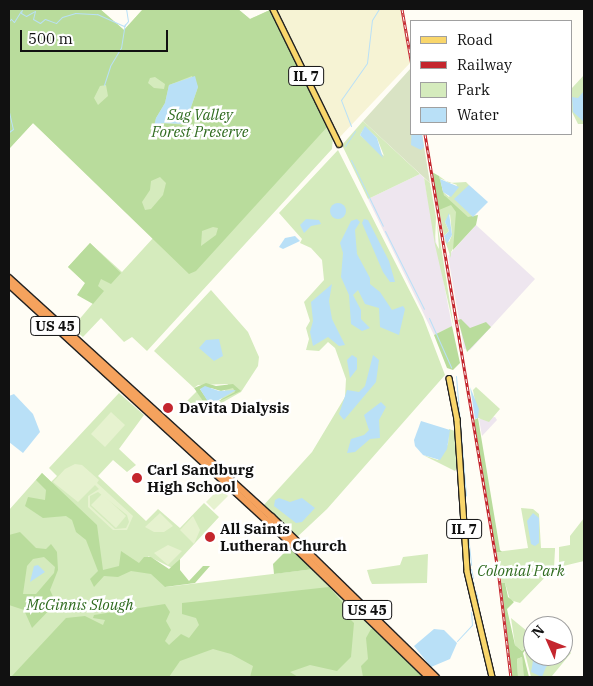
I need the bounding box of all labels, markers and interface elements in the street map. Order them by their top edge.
scale bar [22,20,170,52]
legend [410,20,573,135]
text: 500 m [28,29,73,48]
text: Road [457,30,493,49]
text: Railway [457,55,512,74]
road number: IL 7 [287,64,325,88]
text: Park [457,80,490,99]
park label: Sag Valley Forest Preserve [151,105,249,140]
text: Water [457,105,499,124]
road number: US 45 [30,314,80,338]
place label: DaVita Dialysis [179,399,289,417]
marker: DaVita Dialysis [161,401,175,415]
place label: Carl Sandburg High School [147,460,254,495]
marker: Carl Sandburg High School [131,472,143,484]
road number: IL 7 [445,518,483,540]
place label: All Saints Lutheran Church [220,519,347,554]
marker: All Saints Lutheran Church [204,531,216,543]
park label: Colonial Park [477,562,565,580]
park label: McGinnis Slough [26,596,134,614]
road number: US 45 [342,598,392,622]
north arrow [523,616,573,666]
text: N [528,621,548,642]

